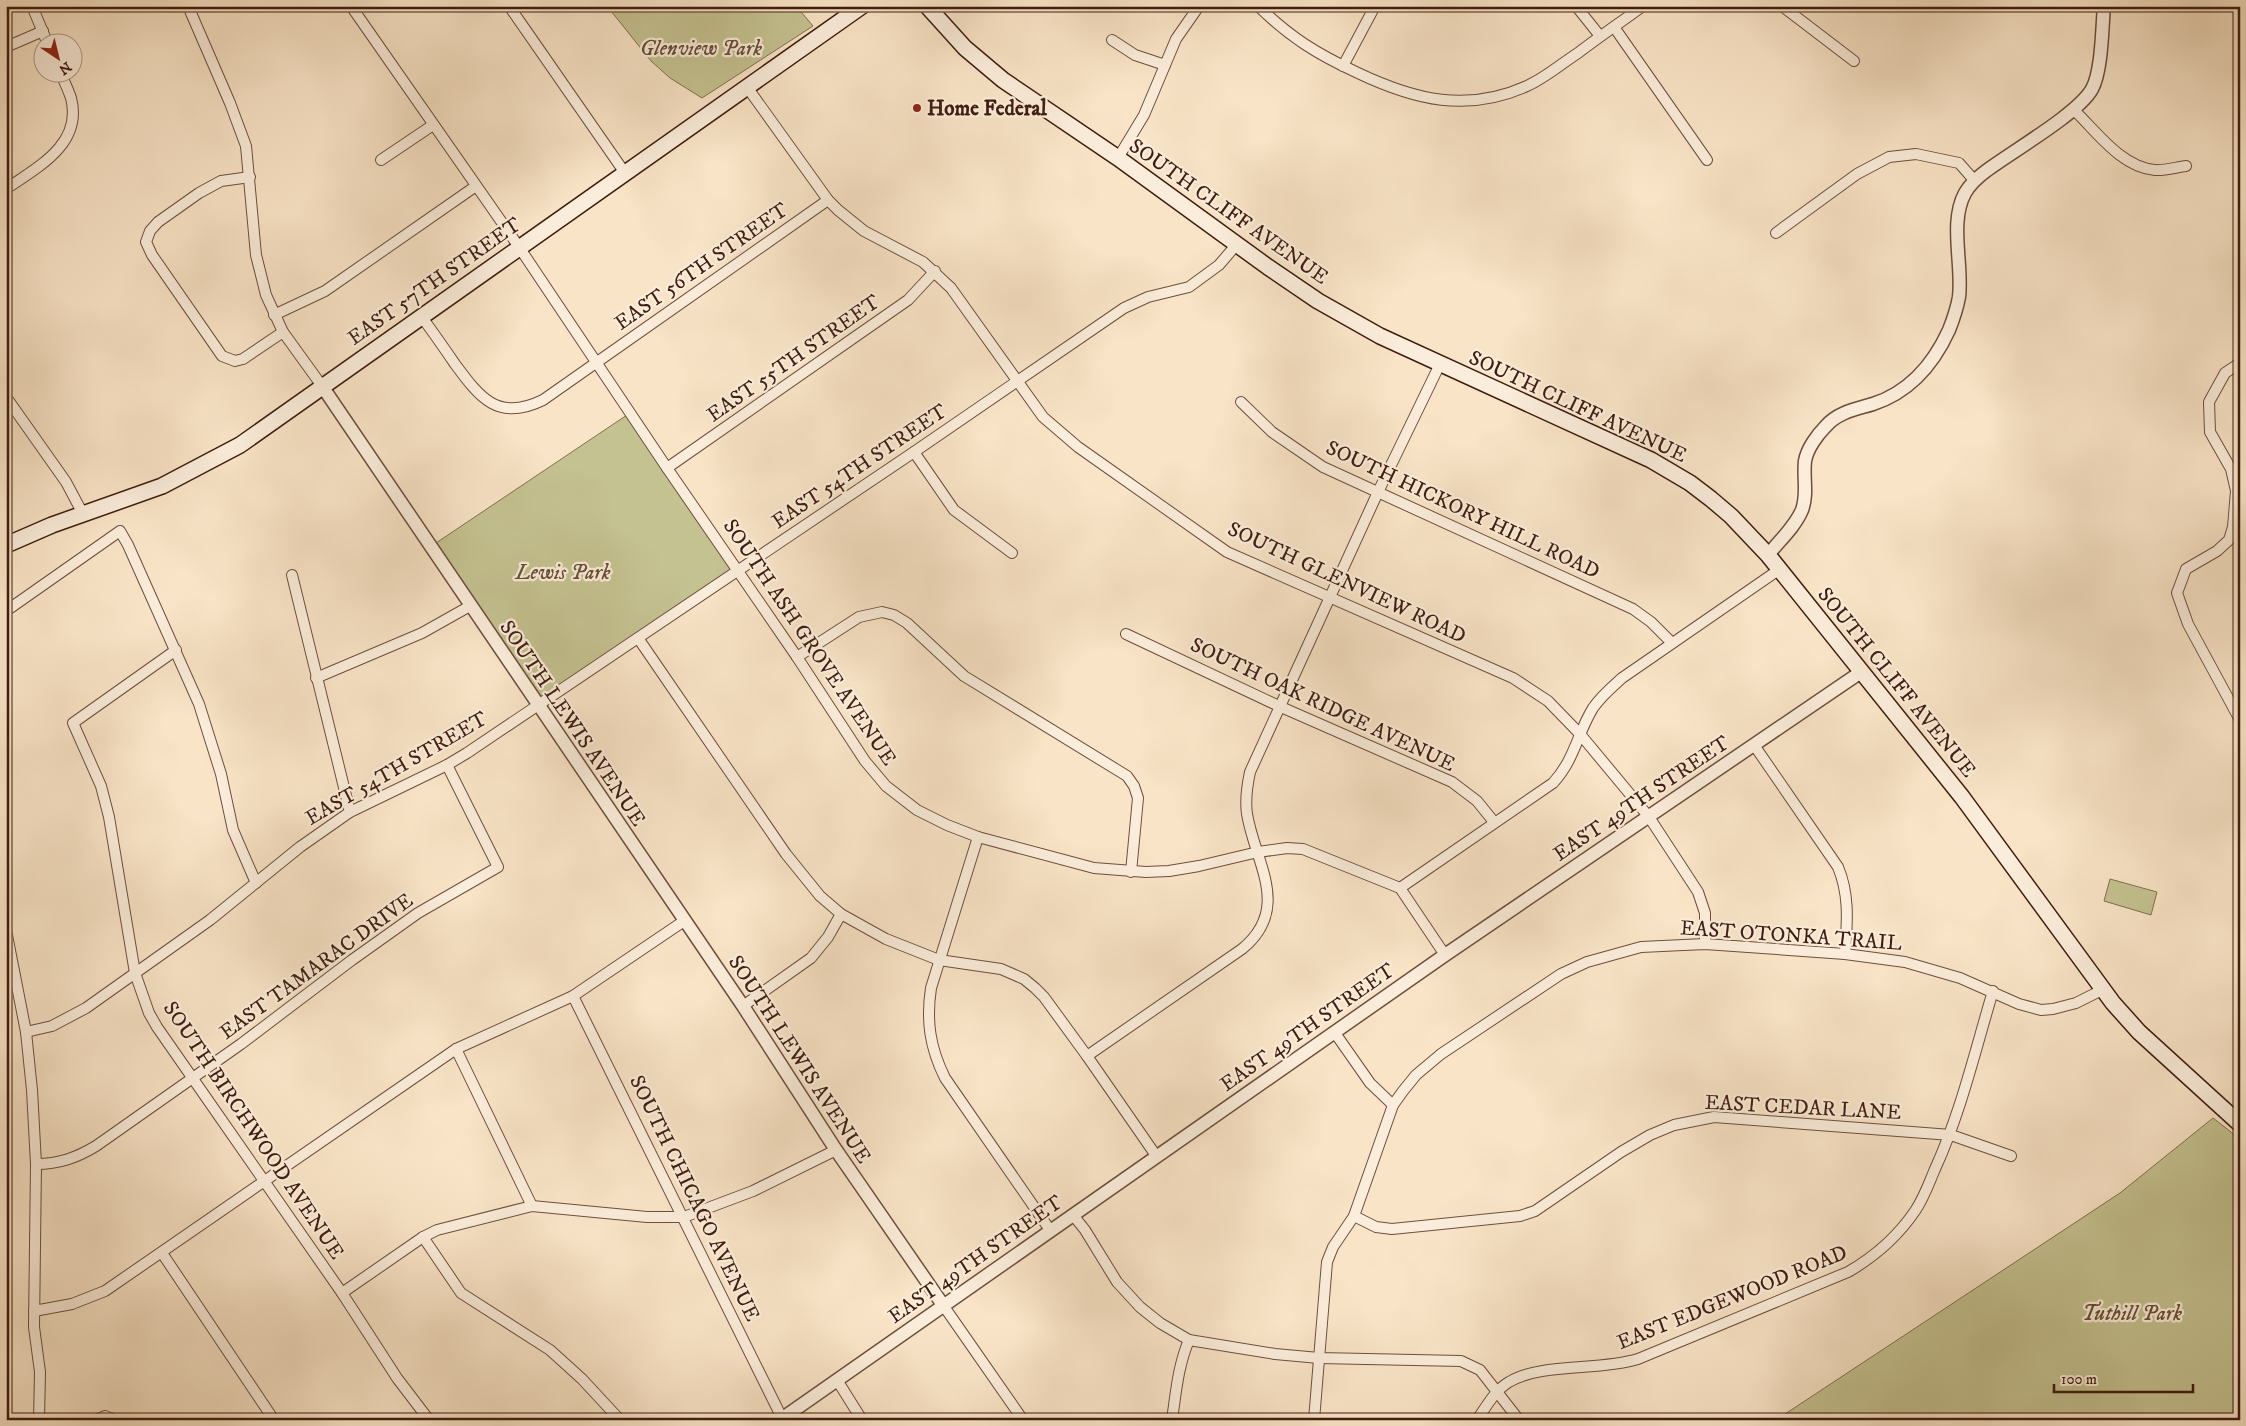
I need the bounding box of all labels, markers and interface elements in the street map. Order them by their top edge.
north arrow [32,32,82,82]
park label: Glenview Park [640,36,762,62]
text: N [55,57,75,79]
place label: Home Federal [927,96,1047,122]
marker: Home Federal [911,102,923,114]
street label: SOUTH CLIFF AVENUE [1124,133,1333,291]
street label: EAST 56TH STREET [610,197,793,336]
street label: EAST 57TH STREET [343,212,526,351]
street label: EAST 55TH STREET [702,289,885,428]
street label: SOUTH CLIFF AVENUE [1465,345,1691,469]
street label: EAST 54TH STREET [767,399,952,535]
street label: SOUTH HICKORY HILL ROAD [1322,435,1604,585]
street label: SOUTH ASH GROVE AVENUE [717,514,902,771]
street label: SOUTH GLENVIEW ROAD [1223,516,1470,650]
park label: Lewis Park [514,560,611,586]
street label: SOUTH CLIFF AVENUE [1811,582,1981,783]
street label: SOUTH LEWIS AVENUE [494,616,651,832]
street label: SOUTH OAK RIDGE AVENUE [1186,632,1459,778]
street label: EAST 54TH STREET [301,706,492,832]
street label: EAST 49TH STREET [1549,730,1735,867]
street label: EAST TAMARAC DRIVE [215,888,418,1046]
street label: EAST OTONKA TRAIL [1679,915,1903,957]
street label: SOUTH LEWIS AVENUE [722,951,876,1169]
street label: EAST 49TH STREET [1215,958,1400,1098]
street label: SOUTH BIRCHWOOD AVENUE [157,997,349,1265]
street label: SOUTH CHICAGO AVENUE [623,1071,765,1326]
street label: EAST CEDAR LANE [1704,1090,1902,1126]
street label: EAST 49TH STREET [883,1190,1068,1330]
street label: EAST EDGEWOOD ROAD [1614,1240,1851,1356]
park label: Tuthill Park [2082,1301,2182,1327]
scale bar [2054,1361,2192,1393]
text: 100 m [2061,1370,2097,1389]

